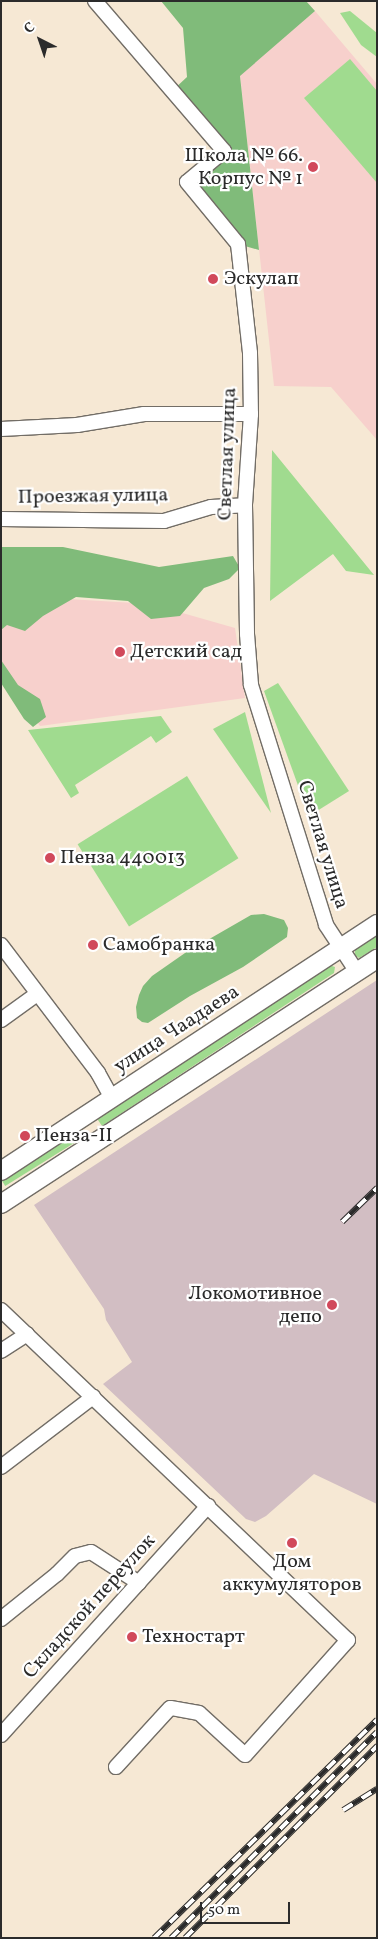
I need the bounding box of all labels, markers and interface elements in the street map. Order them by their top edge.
north arrow [15,15,65,65]
text: С [20,18,39,38]
place label: Школа № 66. Корпус № 1 [185,144,303,191]
marker: Школа № 66. Корпус № 1 [307,161,319,173]
place label: Эскулап [224,267,299,291]
marker: Эскулап [206,272,220,286]
street label: Светлая улица [214,387,242,521]
street label: Проезжая улица [17,484,169,510]
place label: Детский сад [130,640,242,664]
marker: Детский сад [114,646,126,658]
street label: Светлая улица [291,778,353,912]
place label: Пенза 440013 [60,846,185,870]
marker: Пенза 440013 [44,852,56,864]
place label: Самобранка [103,933,215,957]
marker: Самобранка [87,939,99,951]
street label: улица Чаадаева [110,981,244,1079]
place label: Пенза-II [35,1124,113,1148]
marker: Пенза-II [19,1130,31,1142]
place label: Локомотивное депо [188,1282,322,1329]
marker: Локомотивное депо [326,1299,338,1311]
street label: Складской переулок [19,1530,161,1684]
marker: Дом аккумуляторов [286,1537,298,1549]
place label: Дом аккумуляторов [222,1551,362,1598]
place label: Техностарт [142,1625,245,1649]
marker: Техностарт [126,1631,138,1643]
scale bar [203,1892,293,1924]
text: 50 m [208,1900,240,1921]

